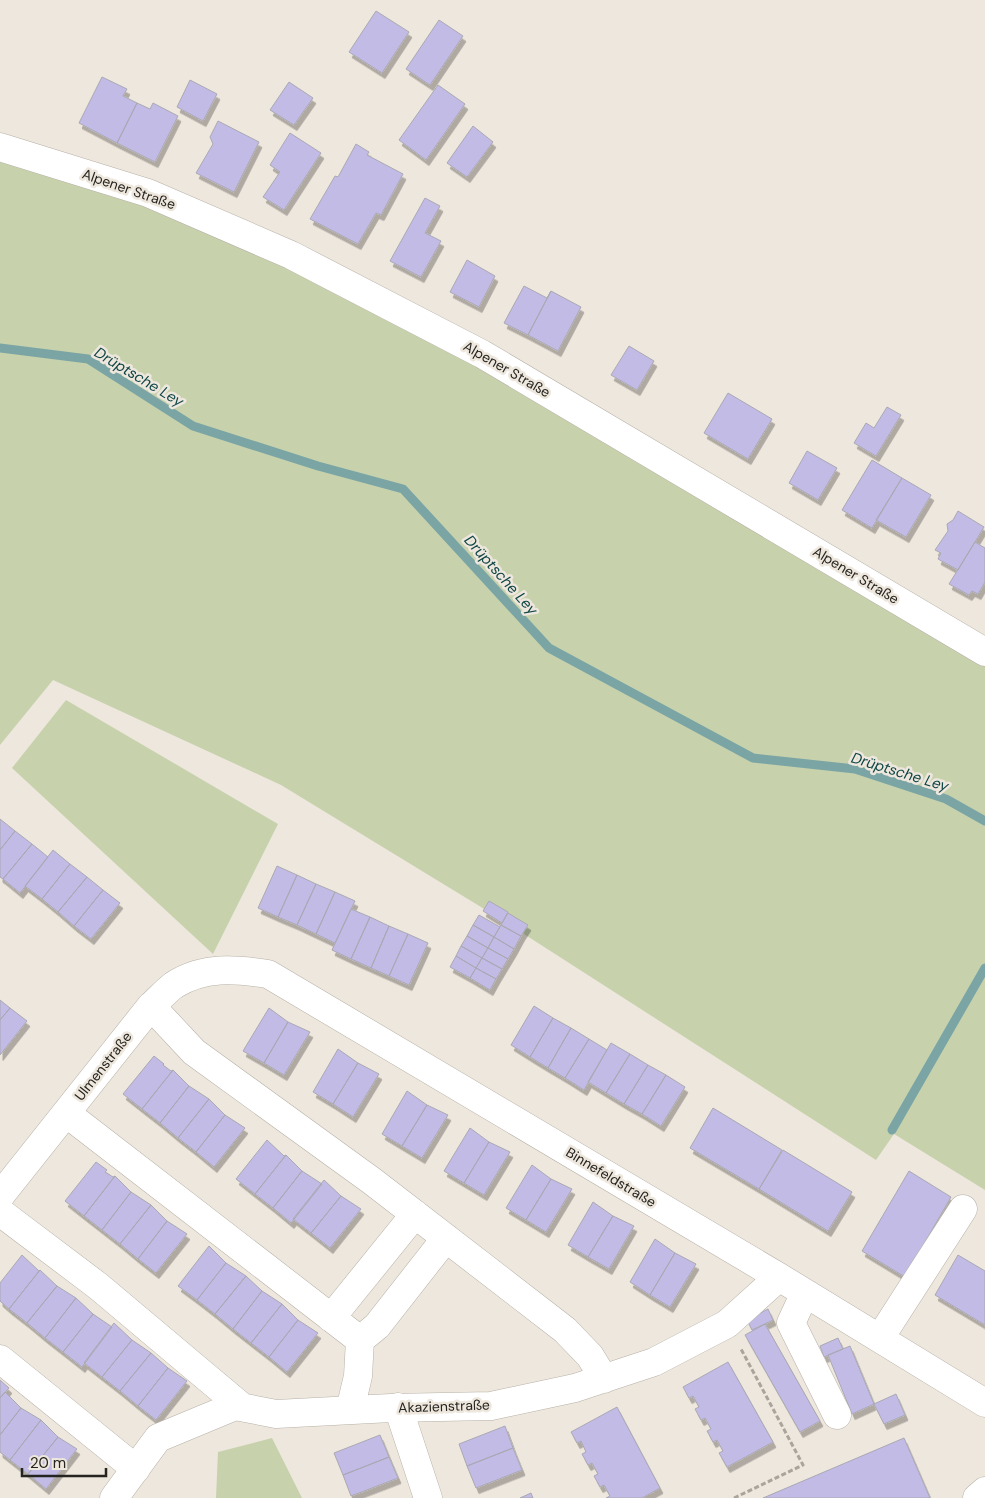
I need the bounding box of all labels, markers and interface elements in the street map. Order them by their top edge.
street label: Alpener Straße [80,165,178,213]
street label: Alpener Straße [460,337,554,401]
water label: Drüptsche Ley [91,342,188,412]
water label: Drüptsche Ley [460,531,543,620]
street label: Alpener Straße [810,542,902,608]
water label: Drüptsche Ley [849,748,952,797]
street label: Ulmenstraße [70,1028,136,1104]
street label: Binnefeldstraße [563,1143,659,1211]
street label: Akazienstraße [398,1395,490,1417]
scale bar [22,1446,106,1478]
text: 20 m [30,1453,66,1473]

